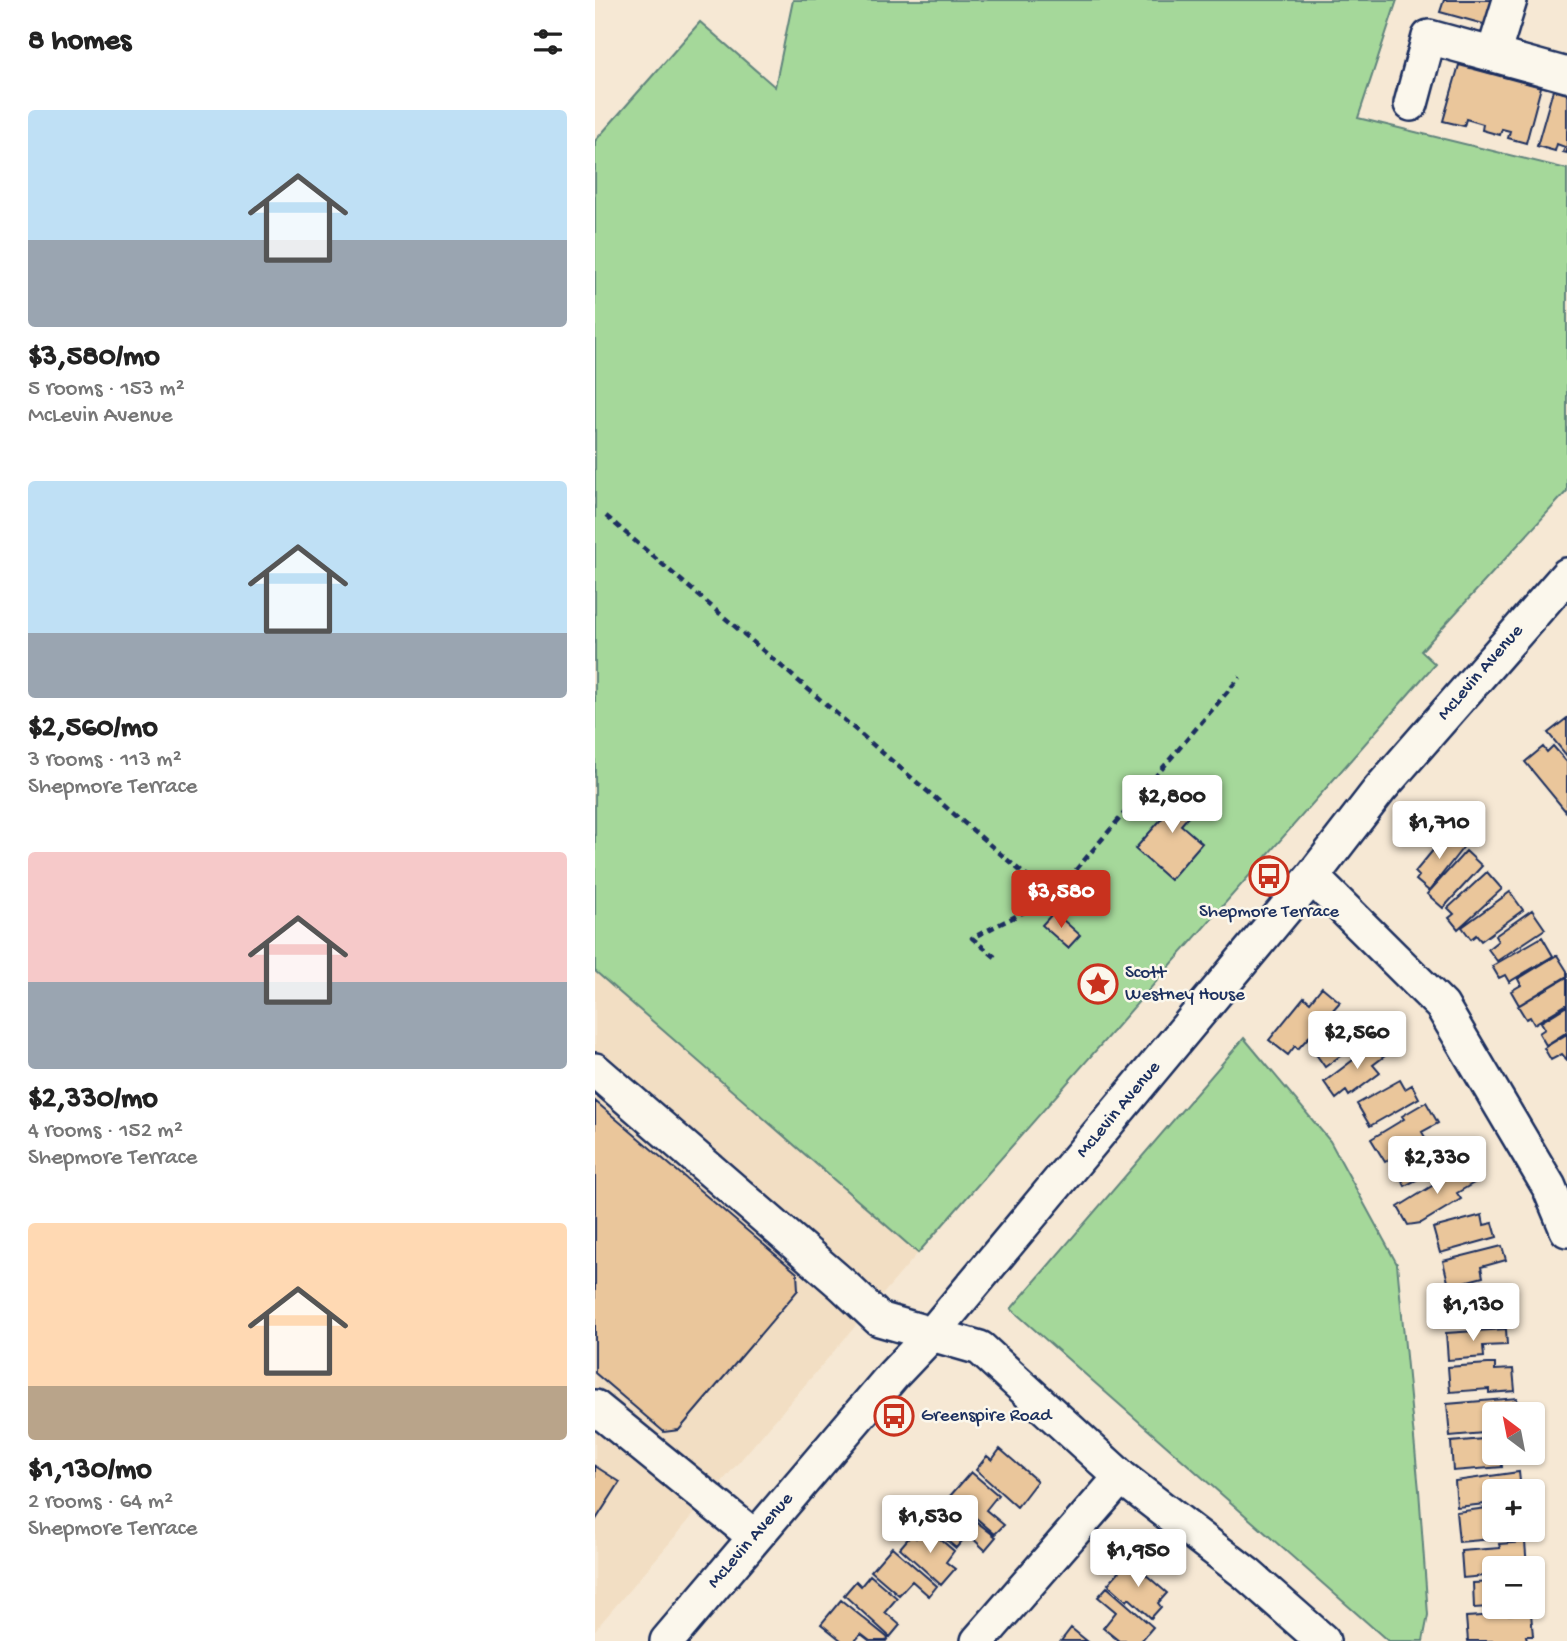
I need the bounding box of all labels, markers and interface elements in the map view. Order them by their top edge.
icon: filters [529,23,567,61]
text: 8 homes [28,25,131,60]
icon: home [235,155,361,281]
text: $3,580/mo [28,341,160,376]
text: 5 rooms · 153 m² [28,376,185,403]
text: McLevin Avenue [28,403,173,430]
icon: home [235,526,361,652]
street label: McLevin Avenue [1433,620,1529,726]
text: $2,560/mo [28,712,158,747]
text: 3 rooms · 113 m² [28,747,182,774]
text: Shepmore Terrace [28,774,197,801]
pin: $2,800 [1115,776,1229,835]
text: $2,800 [1138,784,1206,811]
pin: $1,710 [1382,802,1496,861]
text: $1,710 [1408,810,1470,837]
bus stop icon: Shepmore Terrace [1248,855,1290,897]
pin: $3,580 [1004,870,1118,930]
text: $3,580 [1027,879,1095,906]
icon: home [235,897,361,1023]
place label: Shepmore Terrace [1199,901,1339,924]
place label: Scott Westney House [1125,962,1245,1007]
place icon: Scott Westney House [1077,963,1119,1005]
pin: $2,560 [1300,1012,1414,1071]
text: $2,560 [1324,1020,1390,1047]
street label: McLevin Avenue [1072,1057,1166,1163]
text: $2,330/mo [28,1083,158,1118]
text: 4 rooms · 152 m² [28,1118,183,1145]
pin: $2,330 [1380,1136,1494,1196]
text: Shepmore Terrace [28,1145,197,1172]
text: $2,330 [1404,1145,1470,1172]
icon: home [235,1268,361,1394]
pin: $1,130 [1416,1284,1530,1343]
text: $1,130 [1442,1292,1504,1319]
bus stop icon: Greenspire Road [873,1395,915,1437]
north arrow [1482,1402,1545,1465]
map controls [1482,1402,1545,1619]
place label: Greenspire Road [921,1405,1053,1428]
text: $1,130/mo [28,1454,152,1489]
button: + [1482,1479,1545,1542]
street label: McLevin Avenue [703,1488,799,1594]
text: 2 rooms · 64 m² [28,1489,173,1516]
pin: $1,530 [873,1496,987,1555]
text: $1,530 [898,1504,962,1531]
text: Shepmore Terrace [28,1516,197,1543]
pin: $1,950 [1081,1530,1195,1589]
text: $1,950 [1106,1538,1170,1565]
button: − [1482,1556,1545,1619]

